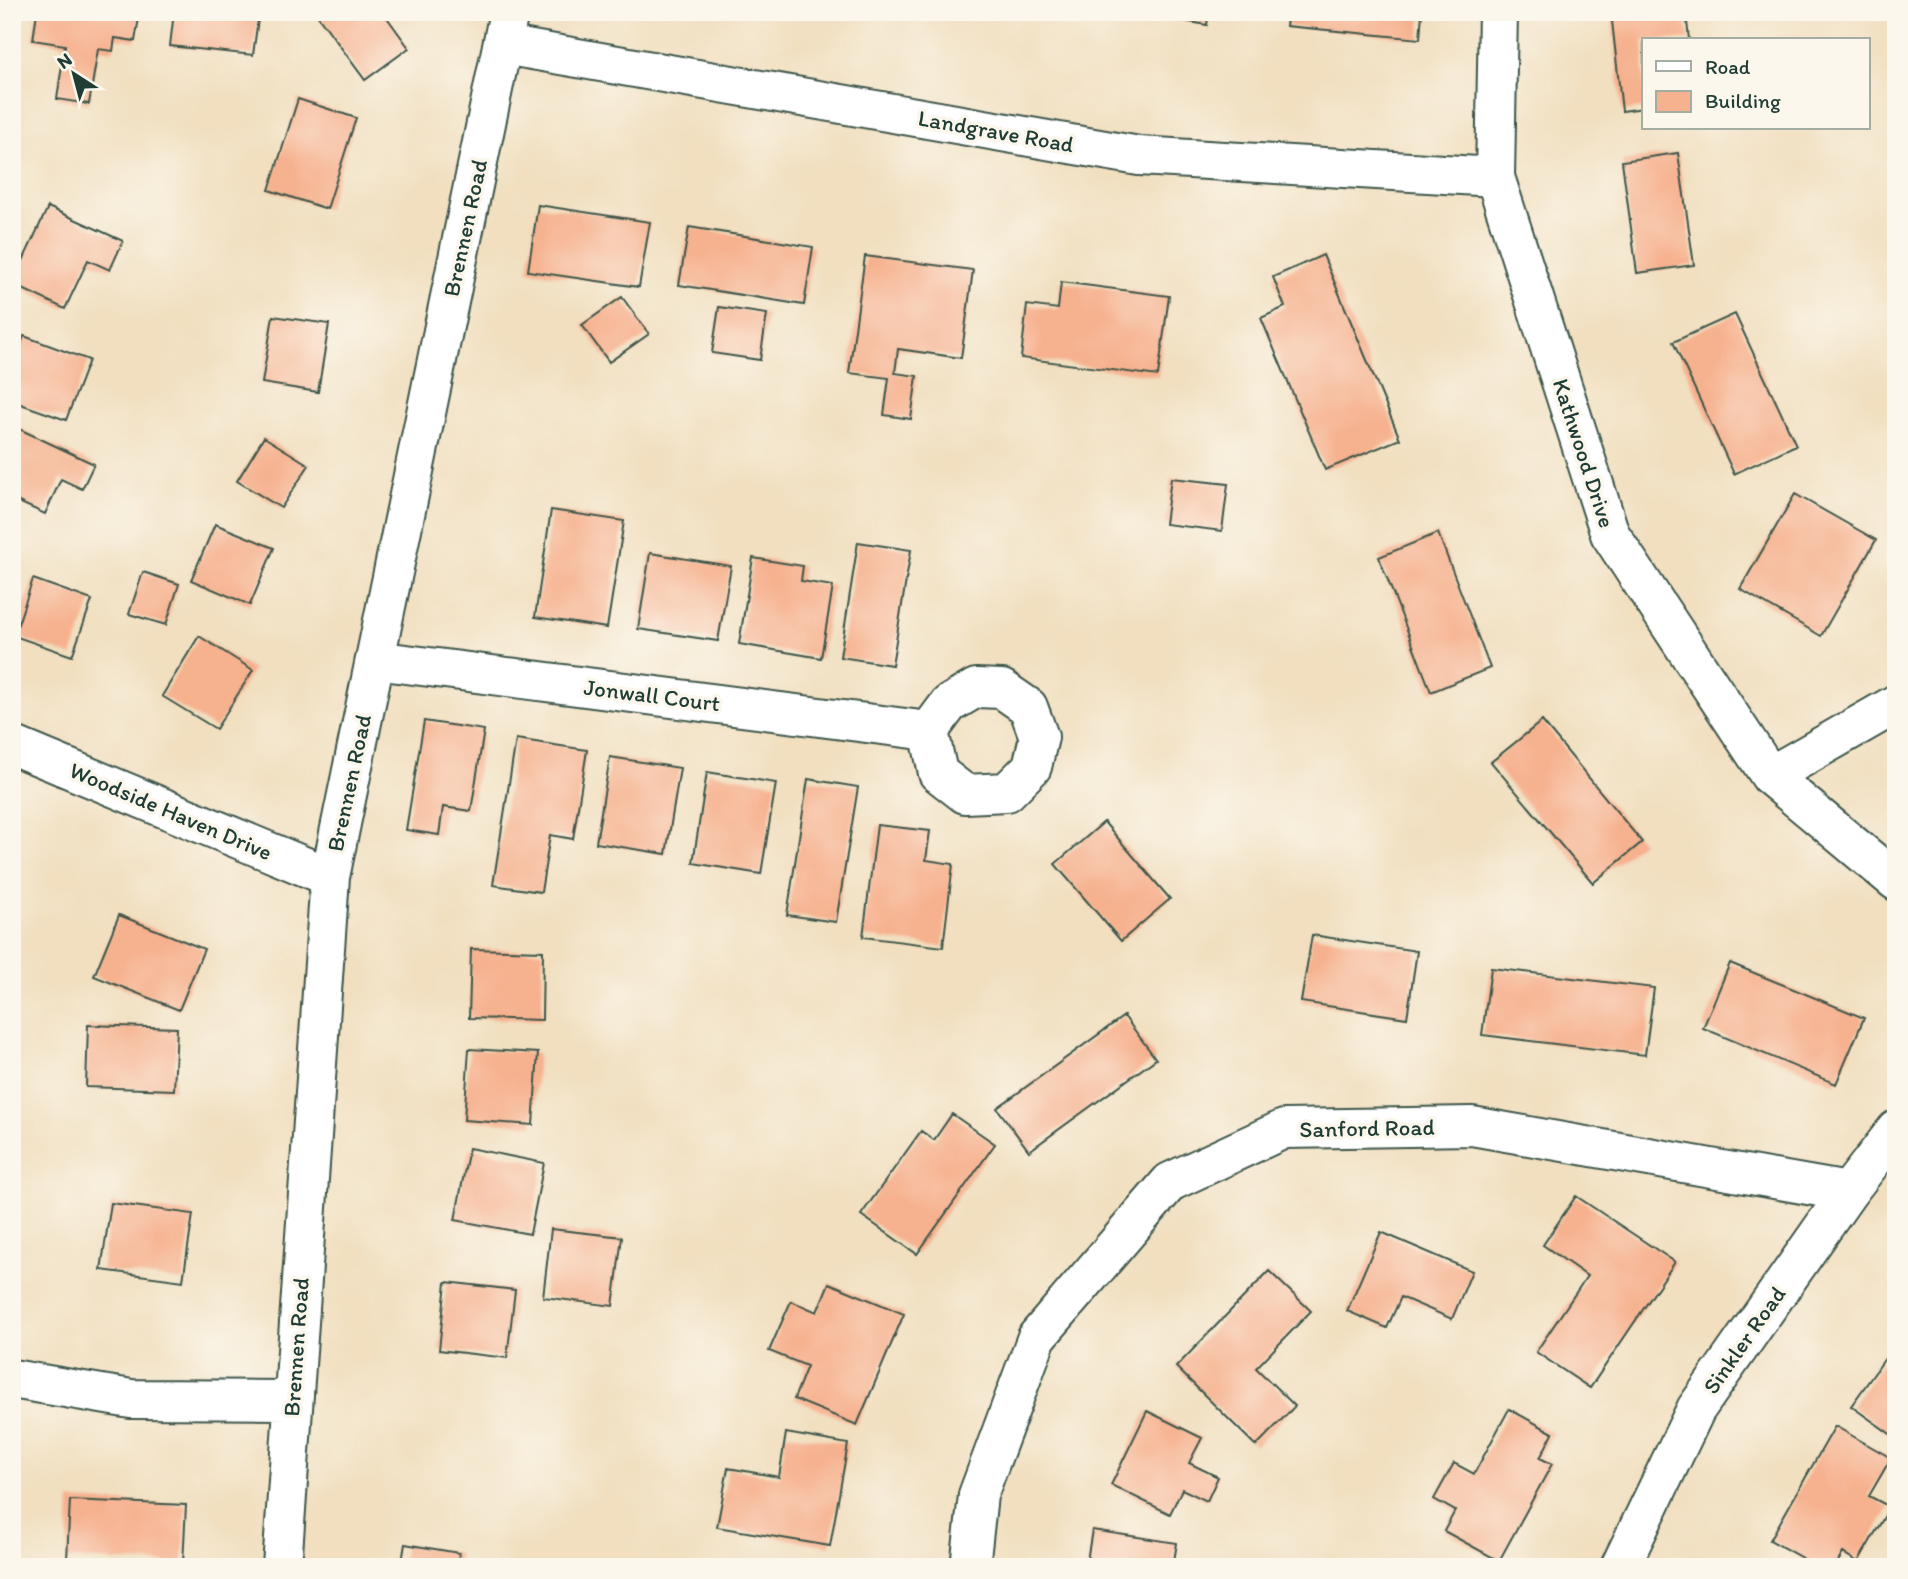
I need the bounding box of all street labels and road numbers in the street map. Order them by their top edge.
street label: Landgrave Road [916,104,1076,159]
street label: Brennen Road [437,157,493,299]
street label: Kathwood Drive [1547,375,1621,531]
street label: Jonwall Court [582,673,722,717]
street label: Brennen Road [321,712,377,854]
street label: Woodside Haven Drive [66,756,276,866]
street label: Sanford Road [1299,1113,1435,1143]
street label: Brennen Road [277,1277,315,1417]
street label: Sinkler Road [1697,1281,1791,1399]

